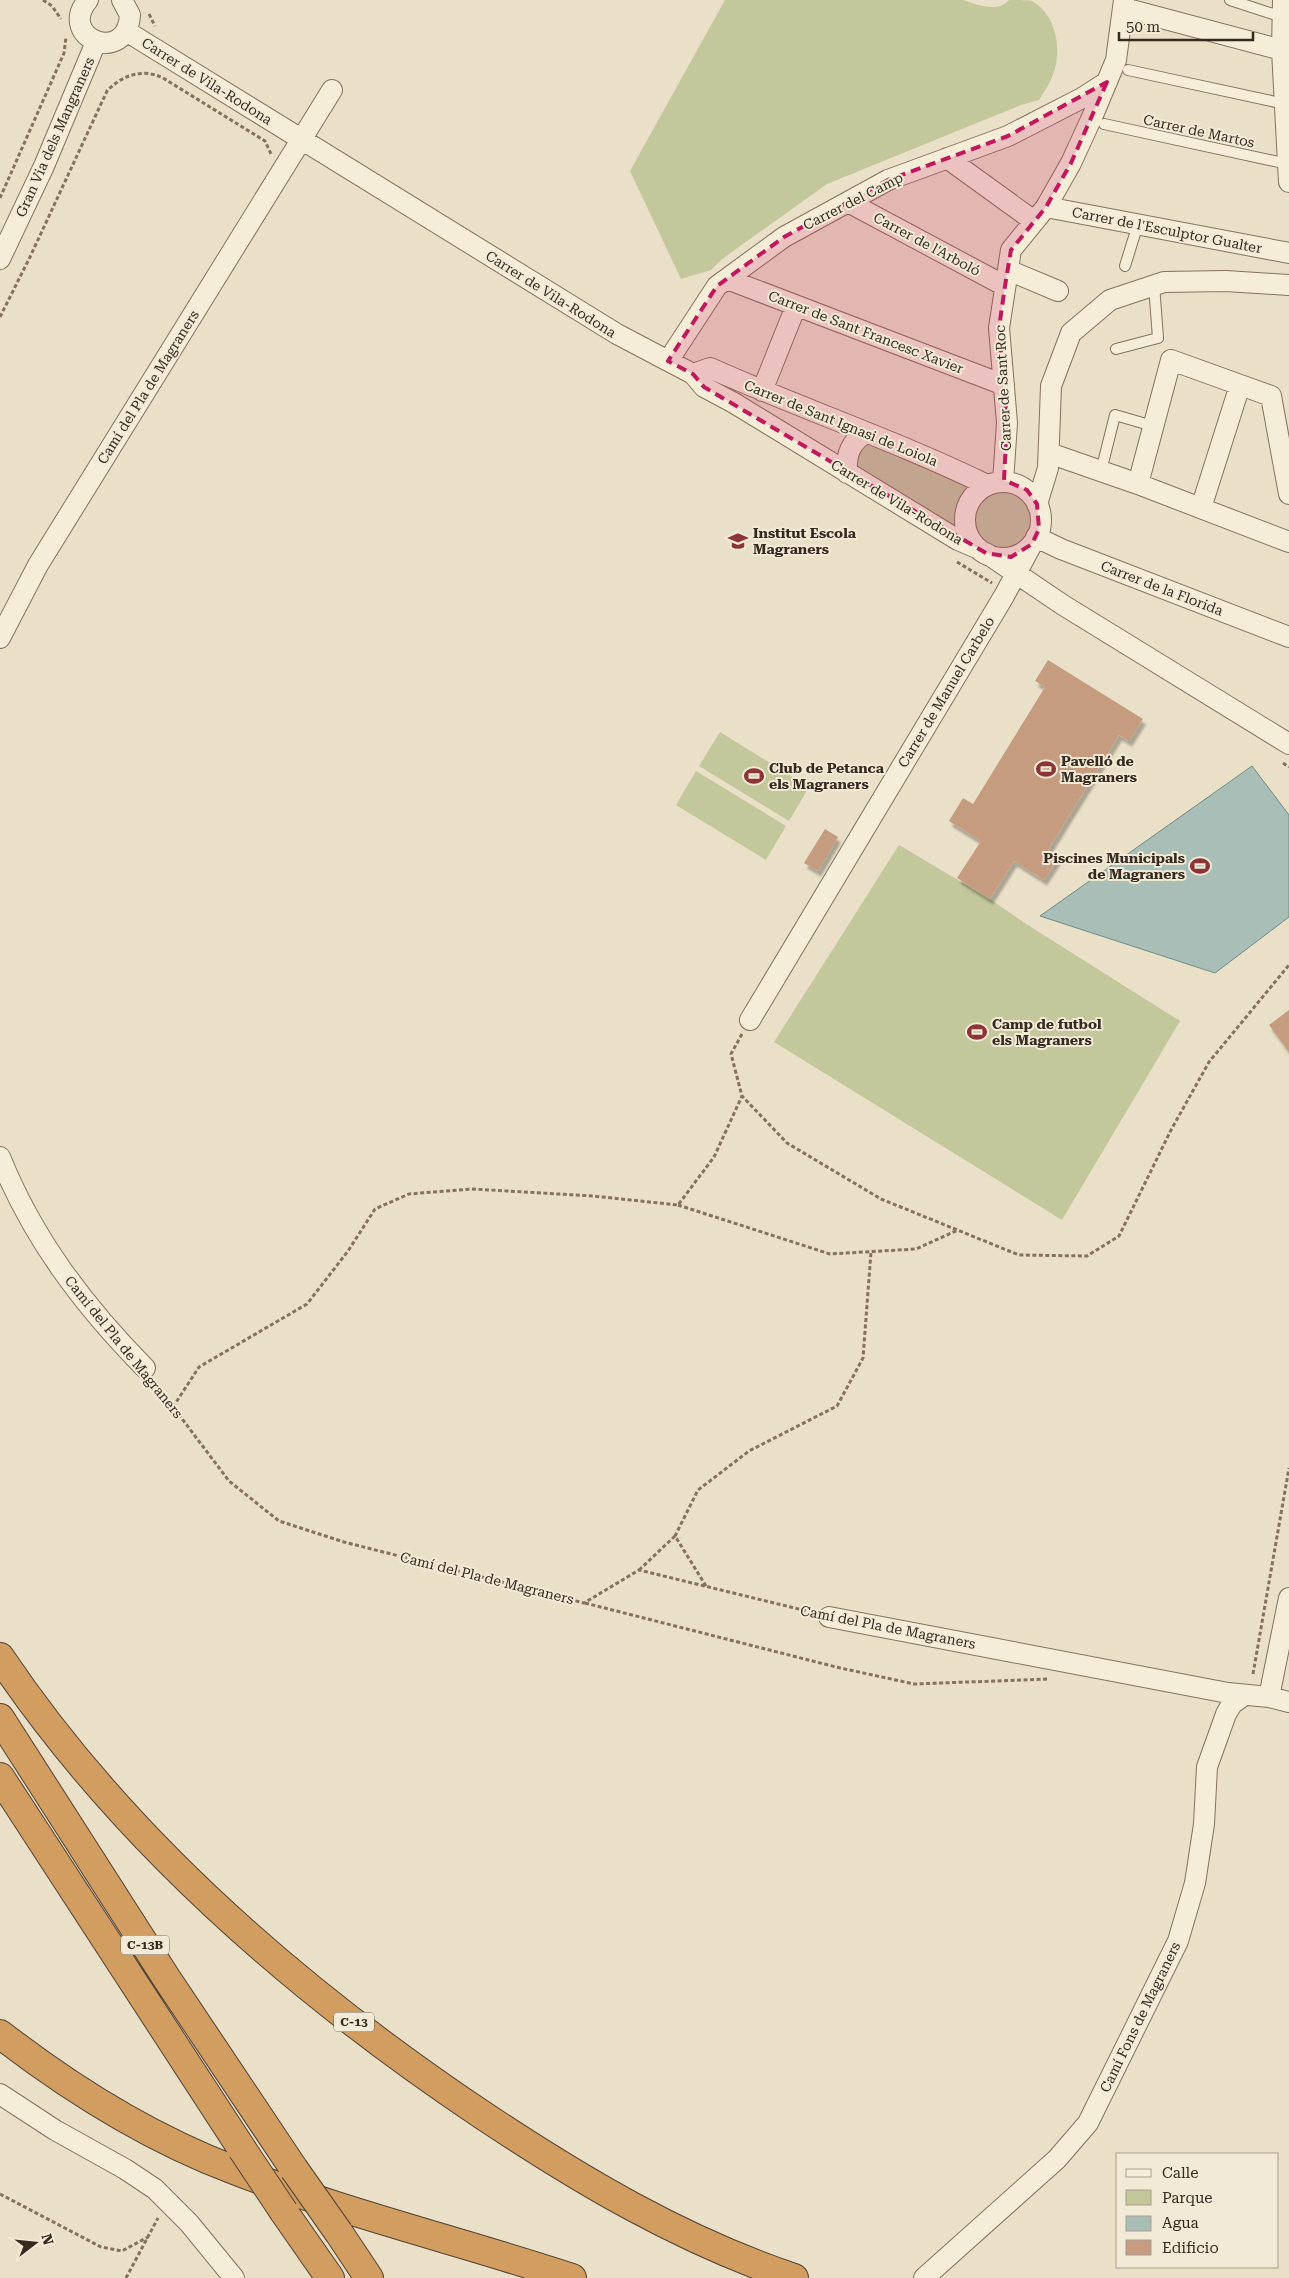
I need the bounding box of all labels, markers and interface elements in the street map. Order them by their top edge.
scale bar [1119,10,1253,42]
text: 50 m [1126,18,1161,36]
street label: Carrer de Vila-Rodona [139,34,276,128]
street label: Gran Via dels Mangraners [12,54,98,219]
street label: Carrer de Martos [1142,111,1256,151]
street label: Carrer del Camp [800,169,906,233]
street label: Carrer de l'Esculptor Gualter [1071,204,1264,256]
street label: Carrer de l'Arboló [871,209,983,279]
street label: Carrer de Vila-Rodona [483,247,620,341]
street label: Carrer de Sant Francesc Xavier [766,287,966,377]
street label: Camí del Pla de Magraners [94,307,202,467]
street label: Carrer de Sant Roc [992,324,1014,451]
street label: Carrer de Sant Ignasi de Loiola [742,377,940,469]
street label: Carrer de Vila-Rodona [828,456,966,548]
place label: Institut Escola Magraners [753,525,857,557]
school or university icon: Institut Escola Magraners [727,530,749,552]
street label: Carrer de la Florida [1099,557,1226,619]
street label: Carrer de Manuel Carbelo [895,614,997,770]
place label: Pavelló de Magraners [1061,753,1137,785]
sports icon: Pavelló de Magraners [1035,758,1057,780]
place label: Club de Petanca els Magraners [769,760,885,792]
sports icon: Club de Petanca els Magraners [743,765,765,787]
place label: Piscines Municipals de Magraners [1043,850,1185,882]
sports icon: Piscines Municipals de Magraners [1189,855,1211,877]
place label: Camp de futbol els Magraners [992,1016,1102,1048]
sports icon: Camp de futbol els Magraners [966,1021,988,1043]
street label: Camí del Pla de Magraners [62,1273,187,1422]
street label: Camí del Pla de Magraners [399,1549,576,1607]
street label: Camí del Pla de Magraners [799,1602,977,1652]
road number: C-13B [121,1936,169,1954]
street label: Camí Fons de Magraners [1097,1939,1184,2095]
road number: C-13 [334,2012,374,2031]
legend [1116,2153,1279,2268]
text: Calle [1162,2164,1198,2182]
text: Parque [1162,2189,1213,2207]
text: Agua [1162,2214,1199,2232]
north arrow [10,2218,60,2268]
text: N [38,2232,57,2247]
text: Edificio [1162,2239,1219,2257]

